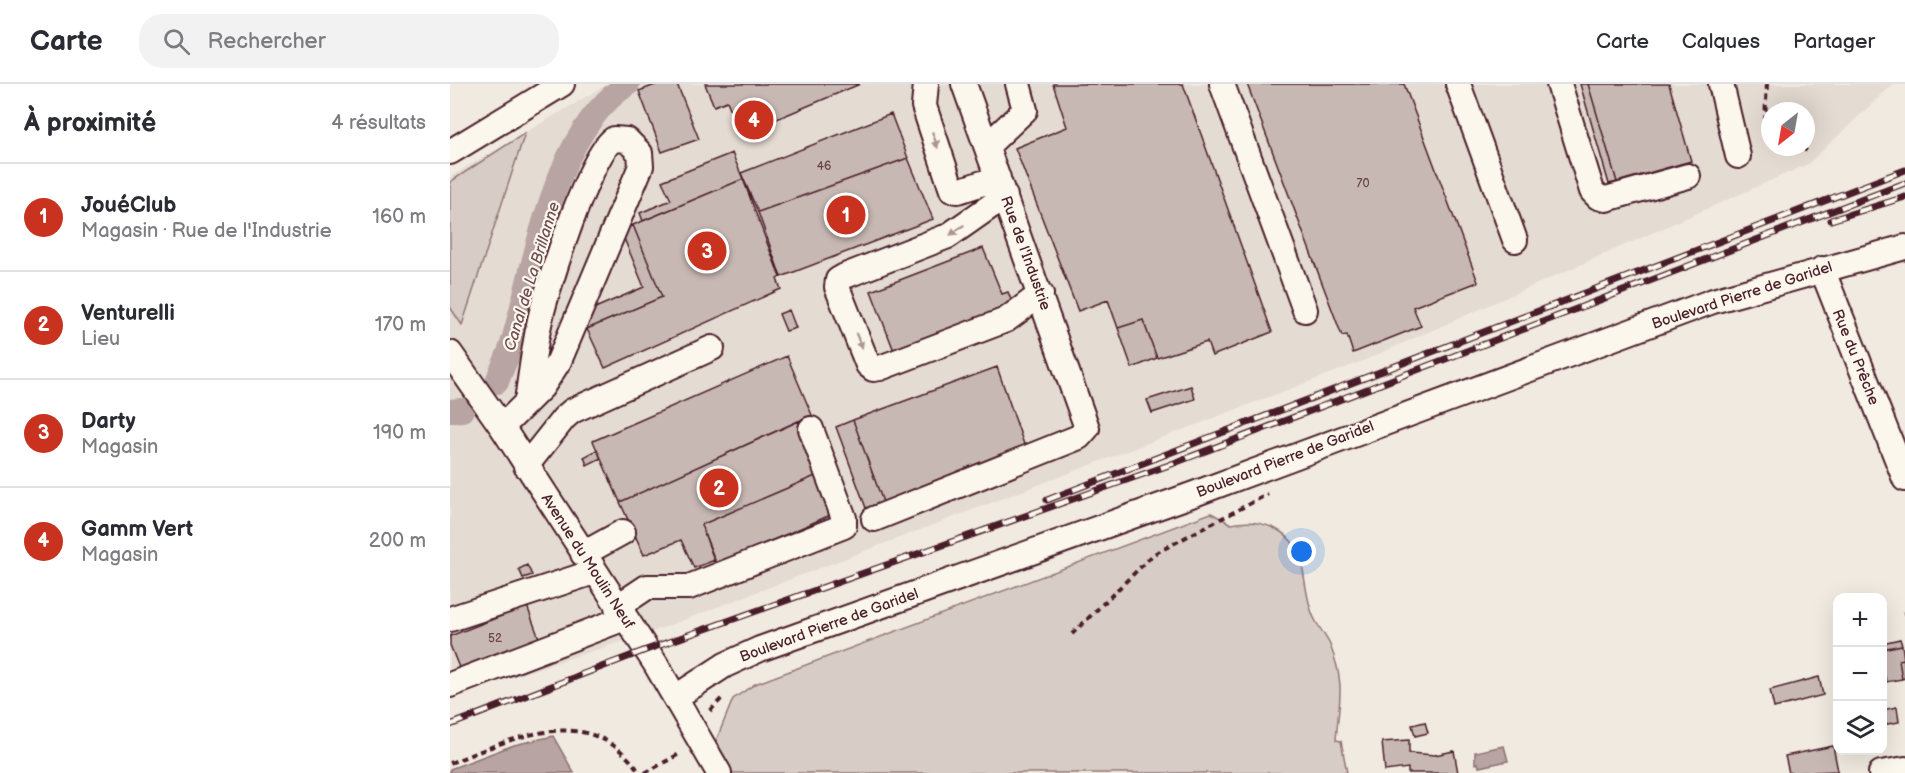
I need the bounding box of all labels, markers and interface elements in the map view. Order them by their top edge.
search box [139,14,559,68]
text: Carte [30,25,103,58]
icon: search [160,25,193,58]
text: Rechercher [208,28,326,55]
text: Carte [1596,29,1649,54]
text: Calques [1682,29,1760,54]
text: Partager [1793,29,1875,54]
pin: 4 [734,98,774,142]
north arrow [1761,102,1815,156]
text: À proximité [24,108,156,139]
text: 4 résultats [331,111,426,135]
one-way arrow [931,131,941,149]
house number: 46 [817,159,831,174]
house number: 70 [1357,176,1369,191]
text: JouéClub [81,192,176,219]
pin: 1 [826,192,866,238]
street label: Rue de l'Industrie [996,193,1055,313]
water label: Canal de La Brillanne [501,200,564,353]
text: 1 [39,205,48,229]
text: 160 m [372,205,426,229]
text: Magasin · Rue de l'Industrie [81,219,332,243]
one-way arrow [950,223,965,235]
pin: 3 [688,228,726,274]
street label: Boulevard Pierre de Garidel [1649,257,1835,334]
text: Venturelli [81,300,175,327]
street label: Rue du Prêche [1828,306,1883,408]
text: 2 [38,313,49,337]
text: 170 m [375,313,426,337]
text: Lieu [81,327,120,351]
one-way arrow [855,332,864,350]
text: Darty [81,408,136,435]
street label: Boulevard Pierre de Garidel [1194,417,1377,502]
text: 3 [38,421,49,445]
text: 190 m [373,421,426,445]
text: Magasin [81,435,158,459]
pin: 2 [700,466,738,510]
street label: Avenue du Moulin Neuf [537,490,639,633]
text: Gamm Vert [81,516,193,543]
text: 4 [38,529,49,553]
text: 200 m [369,529,426,553]
your location [1287,537,1316,566]
text: Magasin [81,543,158,567]
street label: Boulevard Pierre de Garidel [737,584,921,667]
map controls [1833,593,1887,755]
button: + [1833,593,1887,647]
house number: 52 [488,631,502,646]
button: − [1833,647,1887,701]
button: layers [1833,701,1887,755]

